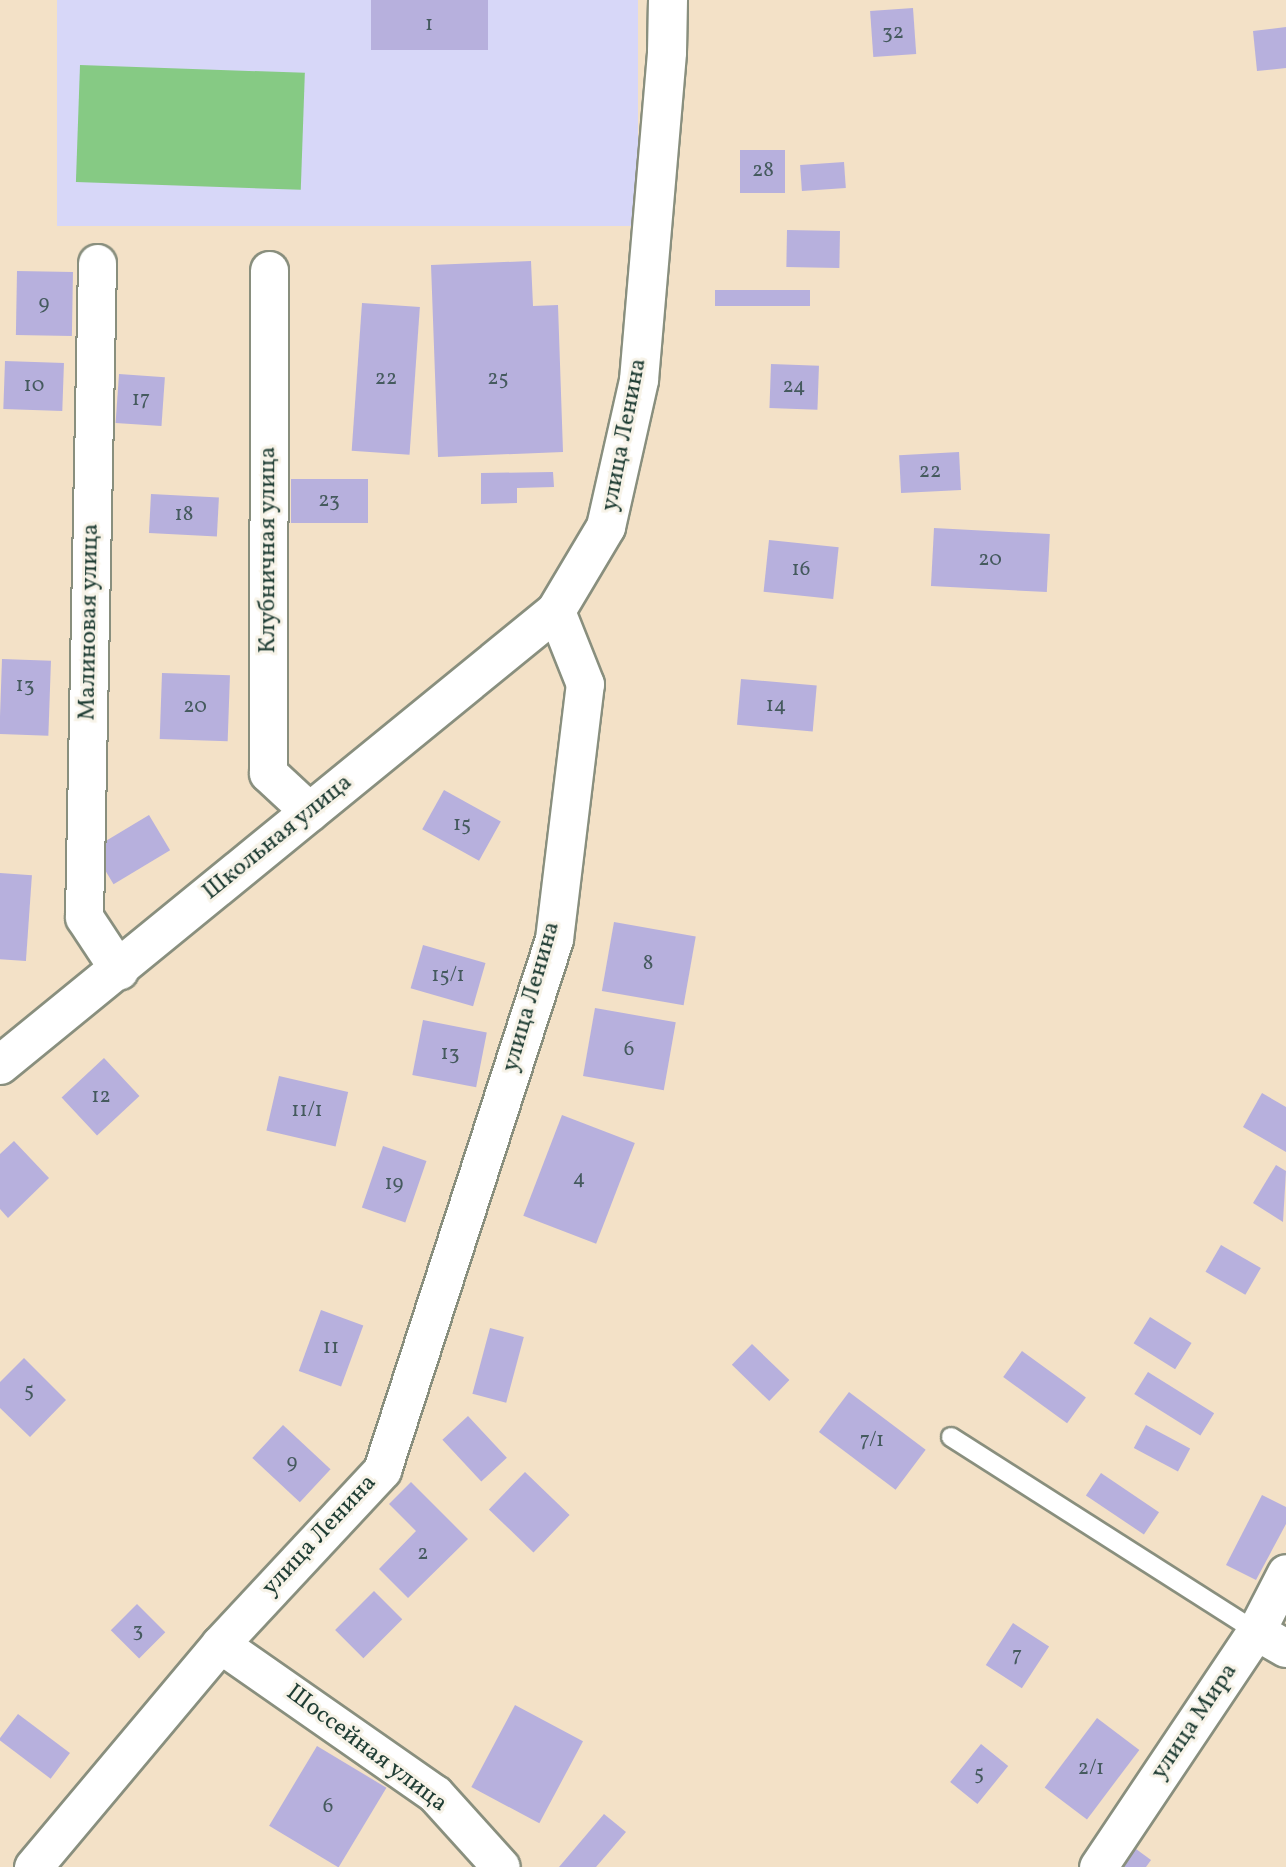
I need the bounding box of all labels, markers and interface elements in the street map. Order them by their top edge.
house number: 1 [425,12,433,38]
house number: 32 [882,20,904,46]
house number: 28 [752,158,774,184]
house number: 9 [39,291,49,317]
street label: улица Ленина [596,356,654,514]
house number: 22 [375,366,397,392]
house number: 25 [487,366,509,392]
house number: 10 [24,373,44,399]
house number: 24 [782,374,806,400]
house number: 17 [132,387,150,413]
street label: Клубничная улица [255,446,283,654]
house number: 22 [919,459,941,485]
house number: 23 [318,488,340,514]
house number: 18 [175,502,193,528]
street label: Малиновая улица [74,523,106,721]
house number: 20 [978,547,1002,573]
house number: 16 [792,557,810,583]
house number: 13 [16,673,34,699]
house number: 14 [766,693,786,719]
house number: 20 [183,694,207,720]
street label: Школьная улица [197,769,359,907]
house number: 15 [453,812,471,838]
street label: улица Ленина [497,919,567,1075]
house number: 8 [643,951,653,977]
house number: 15/1 [431,963,465,989]
house number: 6 [624,1037,634,1063]
house number: 13 [441,1041,459,1067]
house number: 12 [91,1084,111,1110]
house number: 11/1 [291,1098,323,1124]
house number: 4 [573,1166,585,1192]
house number: 19 [384,1171,404,1197]
house number: 11 [323,1335,339,1361]
house number: 5 [24,1378,34,1404]
house number: 7/1 [860,1428,884,1454]
house number: 9 [287,1450,297,1476]
street label: улица Ленина [257,1469,383,1603]
house number: 2 [417,1541,429,1567]
house number: 3 [133,1618,143,1644]
house number: 7 [1012,1643,1022,1669]
street label: улица Мира [1146,1658,1244,1786]
street label: Шоссейная улица [279,1679,453,1819]
house number: 2/1 [1078,1756,1104,1782]
house number: 5 [974,1761,984,1787]
house number: 6 [323,1794,333,1820]

